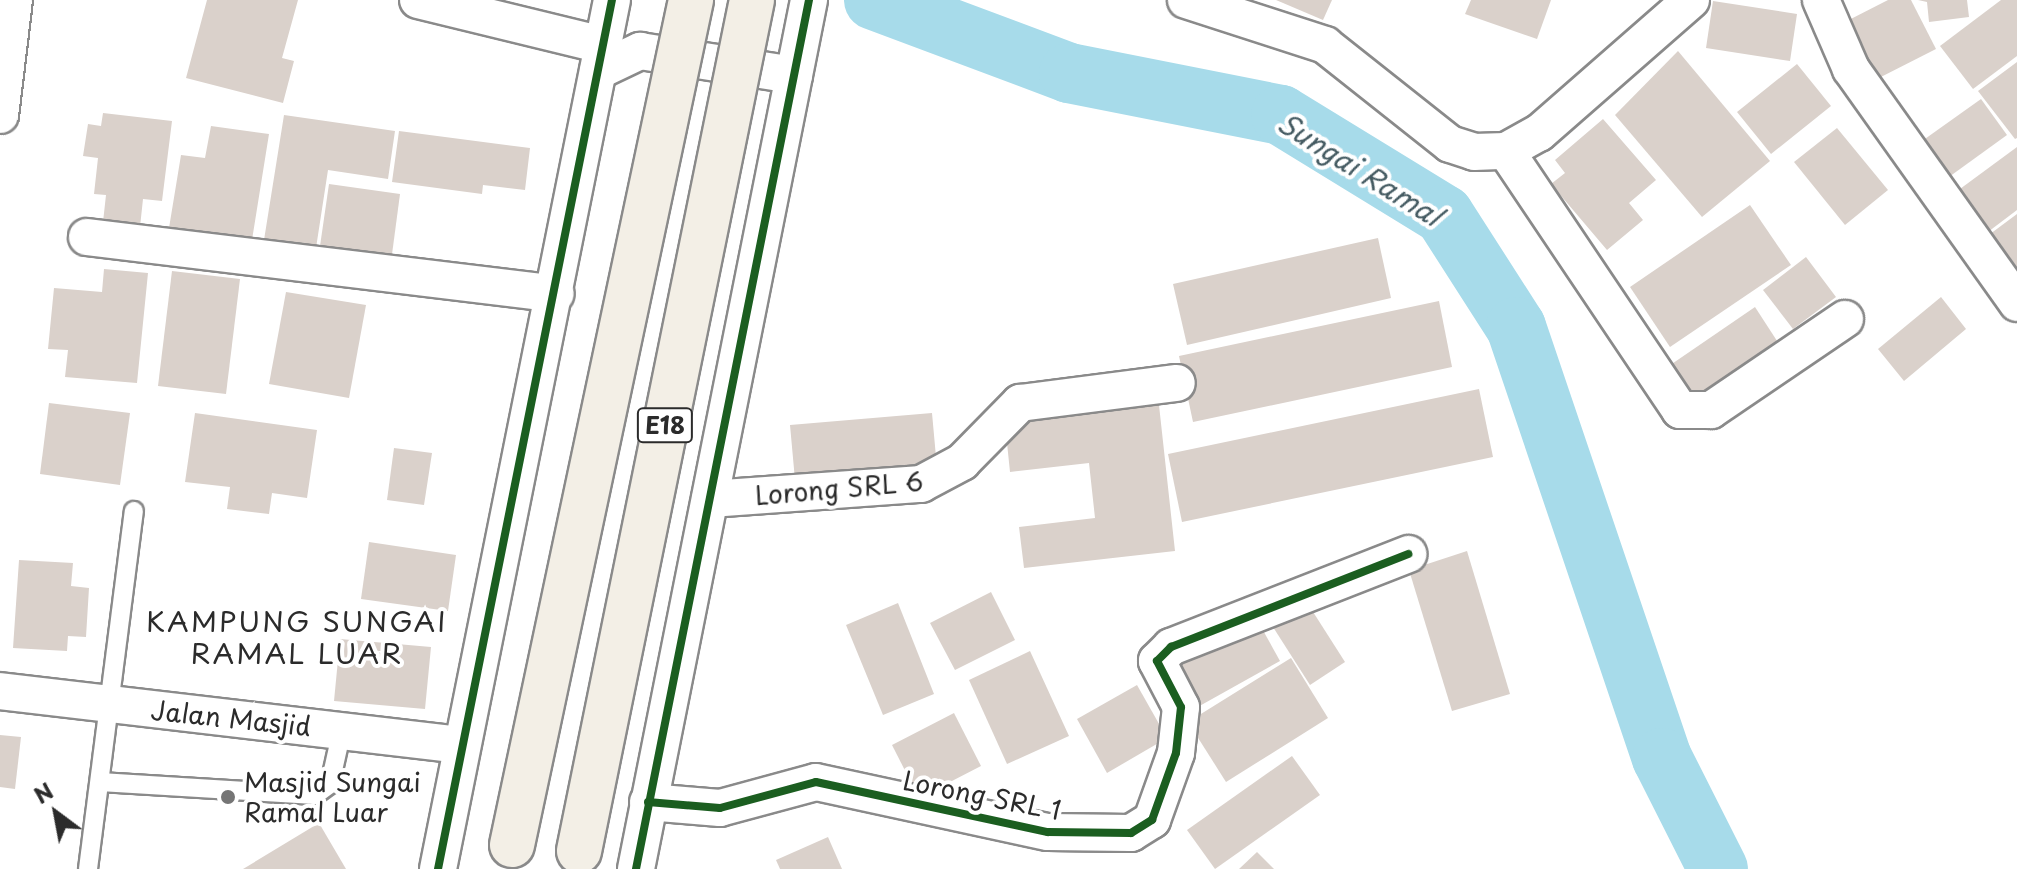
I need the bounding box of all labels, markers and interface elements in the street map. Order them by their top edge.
water label: Sungai Ramal [1272,105,1448,233]
road number: E18 [635,405,695,445]
street label: Lorong SRL 6 [754,465,924,511]
district label: KAMPUNG SUNGAI RAMAL LUAR [146,604,448,670]
street label: Jalan Masjid [149,694,313,742]
street label: Lorong SRL 1 [900,764,1064,826]
place label: Masjid Sungai Ramal Luar [244,766,421,828]
north arrow [16,773,96,853]
text: N [27,774,59,811]
marker: Masjid Sungai Ramal Luar [219,788,237,806]

